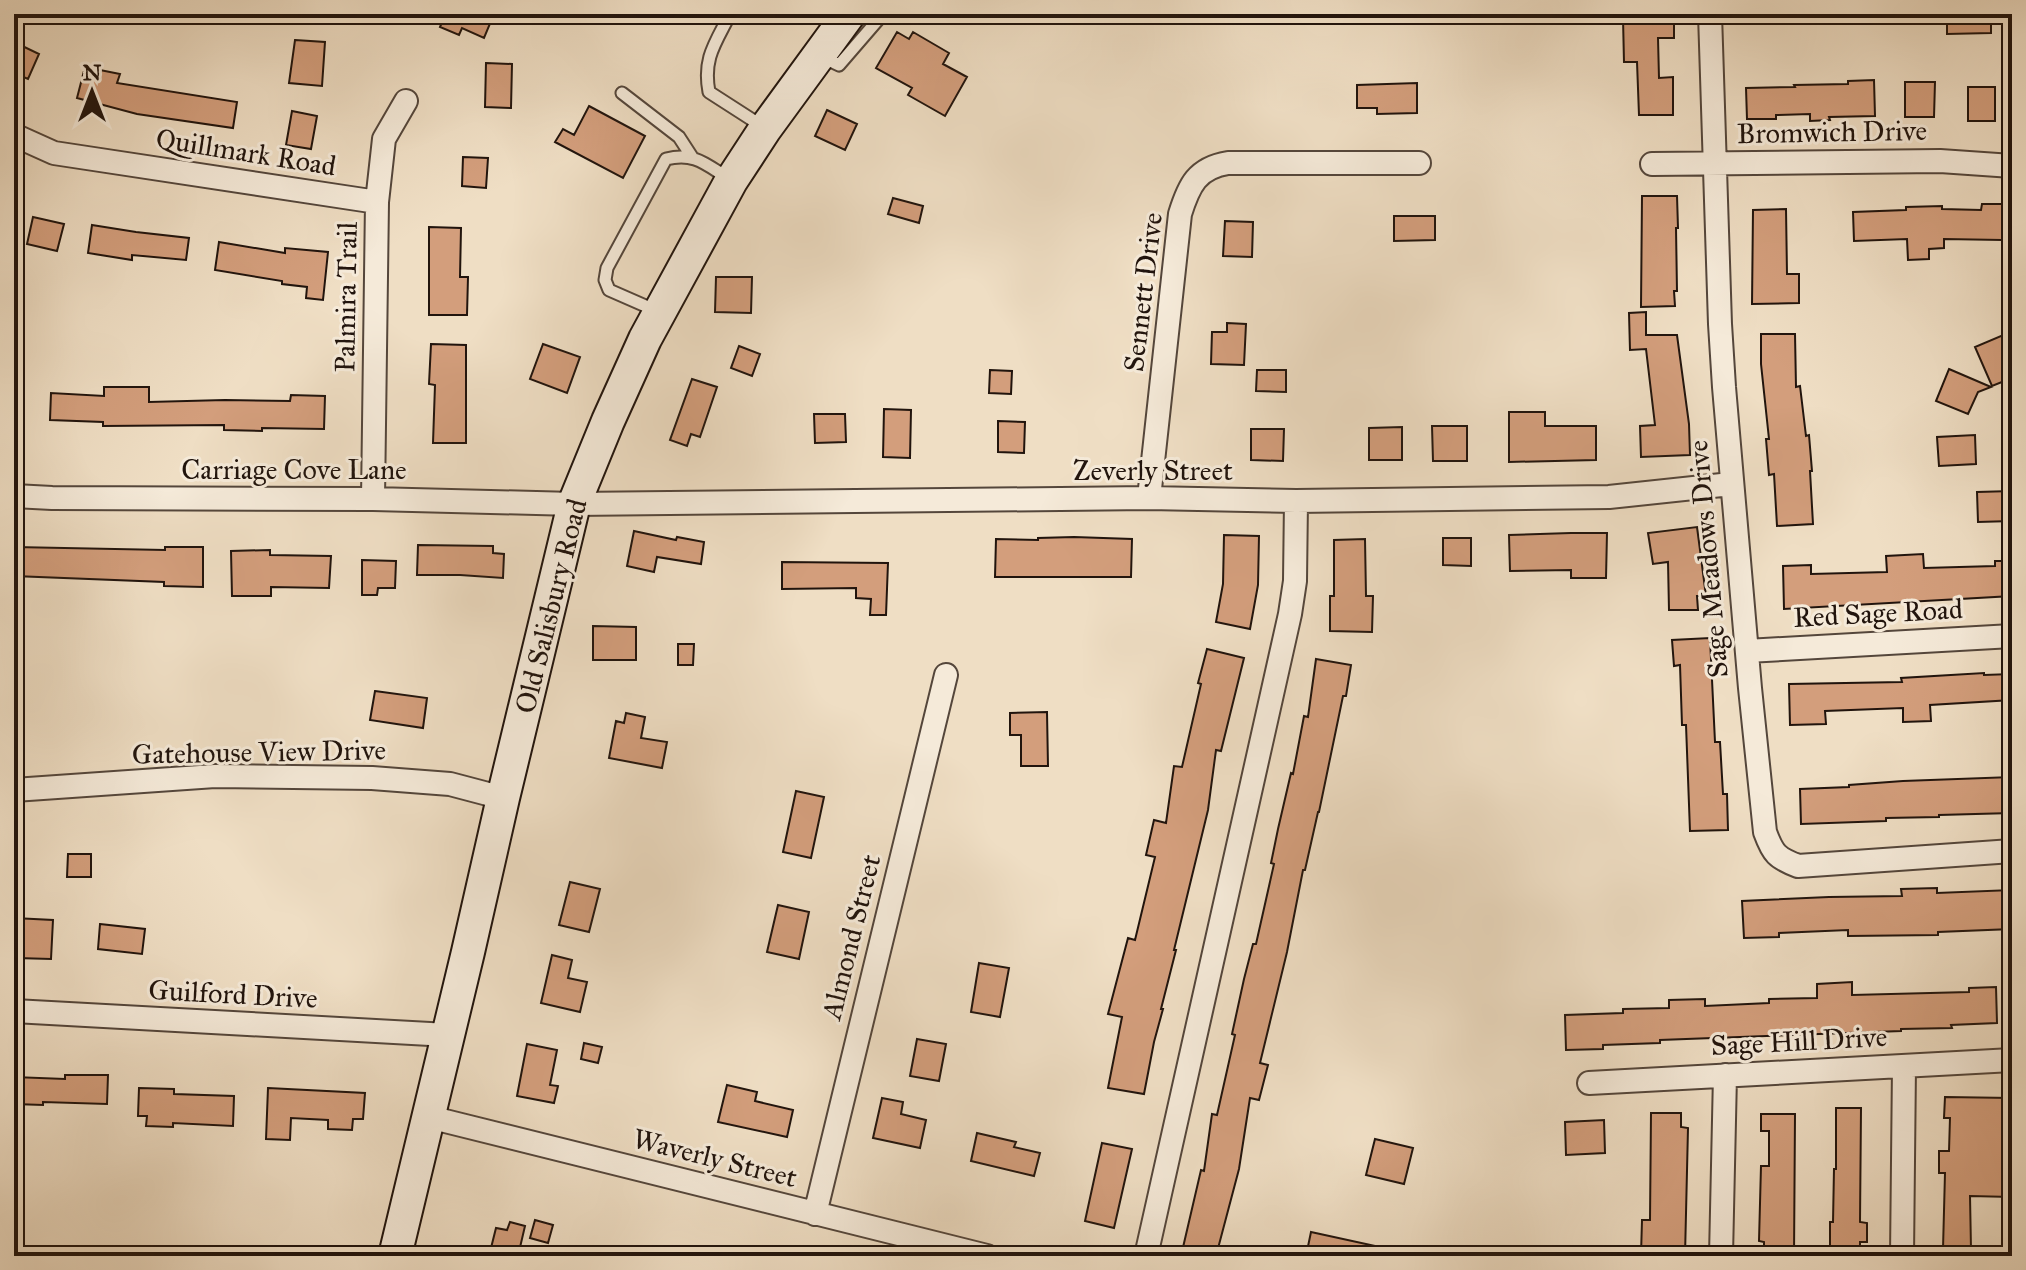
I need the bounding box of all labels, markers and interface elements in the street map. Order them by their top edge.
north arrow [52,52,132,132]
text: N [83,59,102,86]
street label: Bromwich Drive [1737,113,1927,151]
street label: Quillmark Road [153,120,339,184]
street label: Sennett Drive [1116,210,1170,374]
street label: Palmira Trail [327,221,365,373]
street label: Sage Meadows Drive [1680,439,1736,679]
street label: Carriage Cove Lane [181,452,407,487]
street label: Zeverly Street [1073,453,1233,488]
street label: Old Salisbury Road [507,495,595,717]
street label: Red Sage Road [1792,591,1964,635]
street label: Gatehouse View Drive [132,732,386,772]
street label: Almond Street [813,851,888,1024]
street label: Guilford Drive [148,972,318,1016]
street label: Sage Hill Drive [1710,1019,1888,1063]
street label: Waverly Street [629,1121,801,1195]

